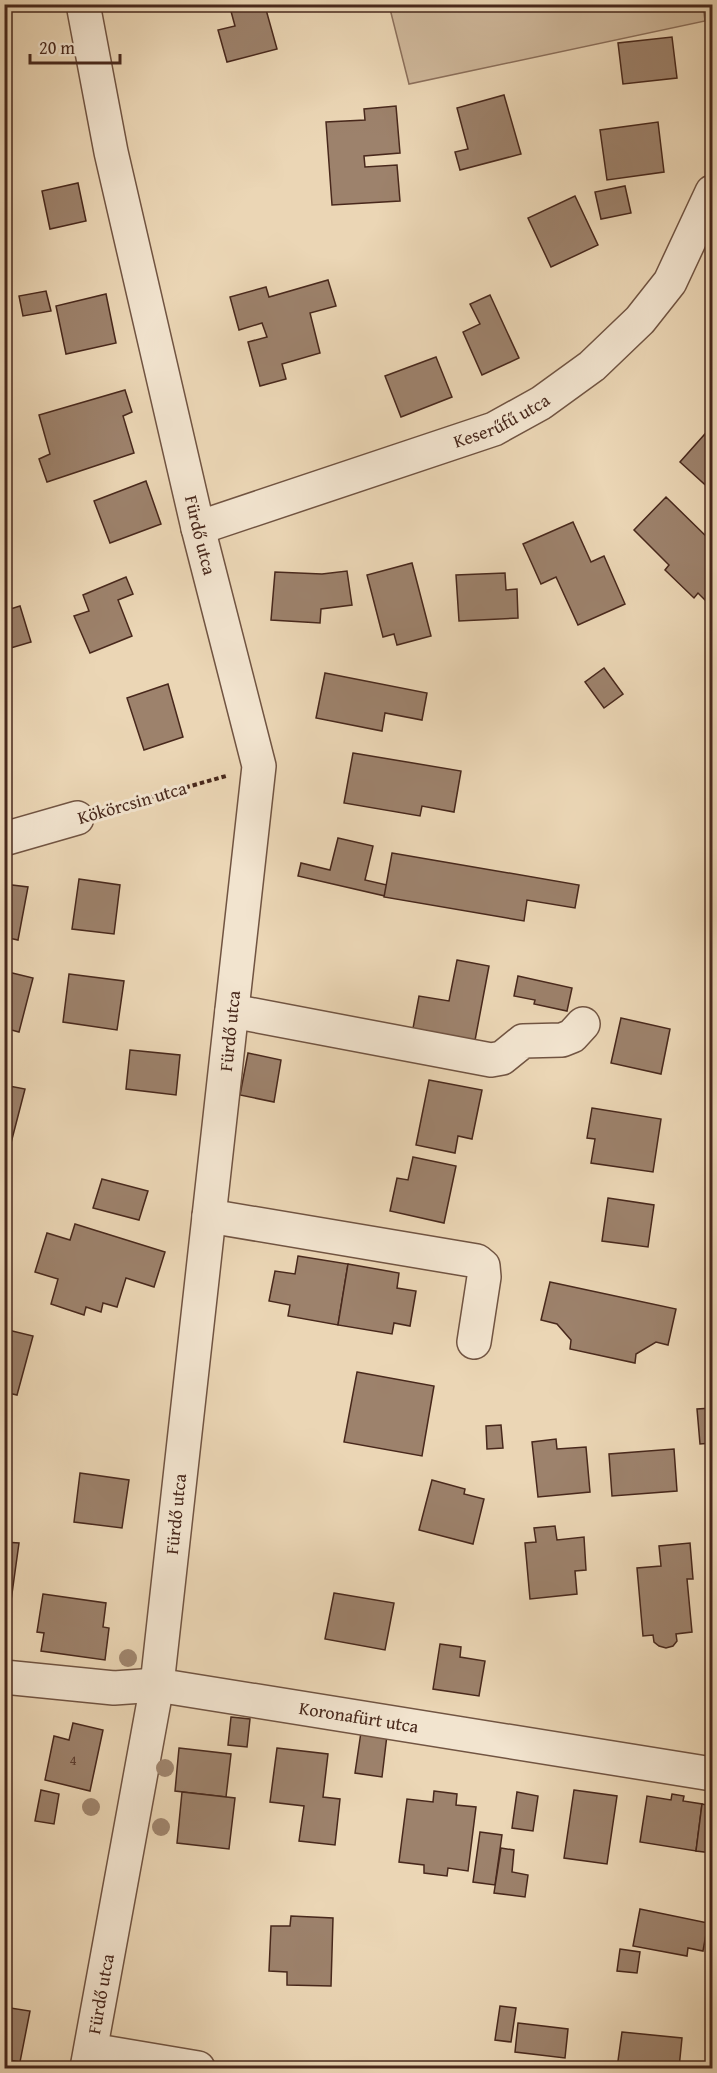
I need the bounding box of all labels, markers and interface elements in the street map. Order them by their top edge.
scale bar [30,27,120,65]
text: 20 m [39,34,75,61]
street label: Keserűfű utca [450,387,556,455]
street label: Fürdő utca [178,493,224,578]
street label: Kökörcsin utca [74,774,190,831]
street label: Fürdő utca [212,989,247,1073]
street label: Fürdő utca [158,1472,193,1556]
street label: Koronafürt utca [297,1694,421,1740]
house number: 4 [69,1749,77,1770]
street label: Fürdő utca [80,1951,121,2036]

